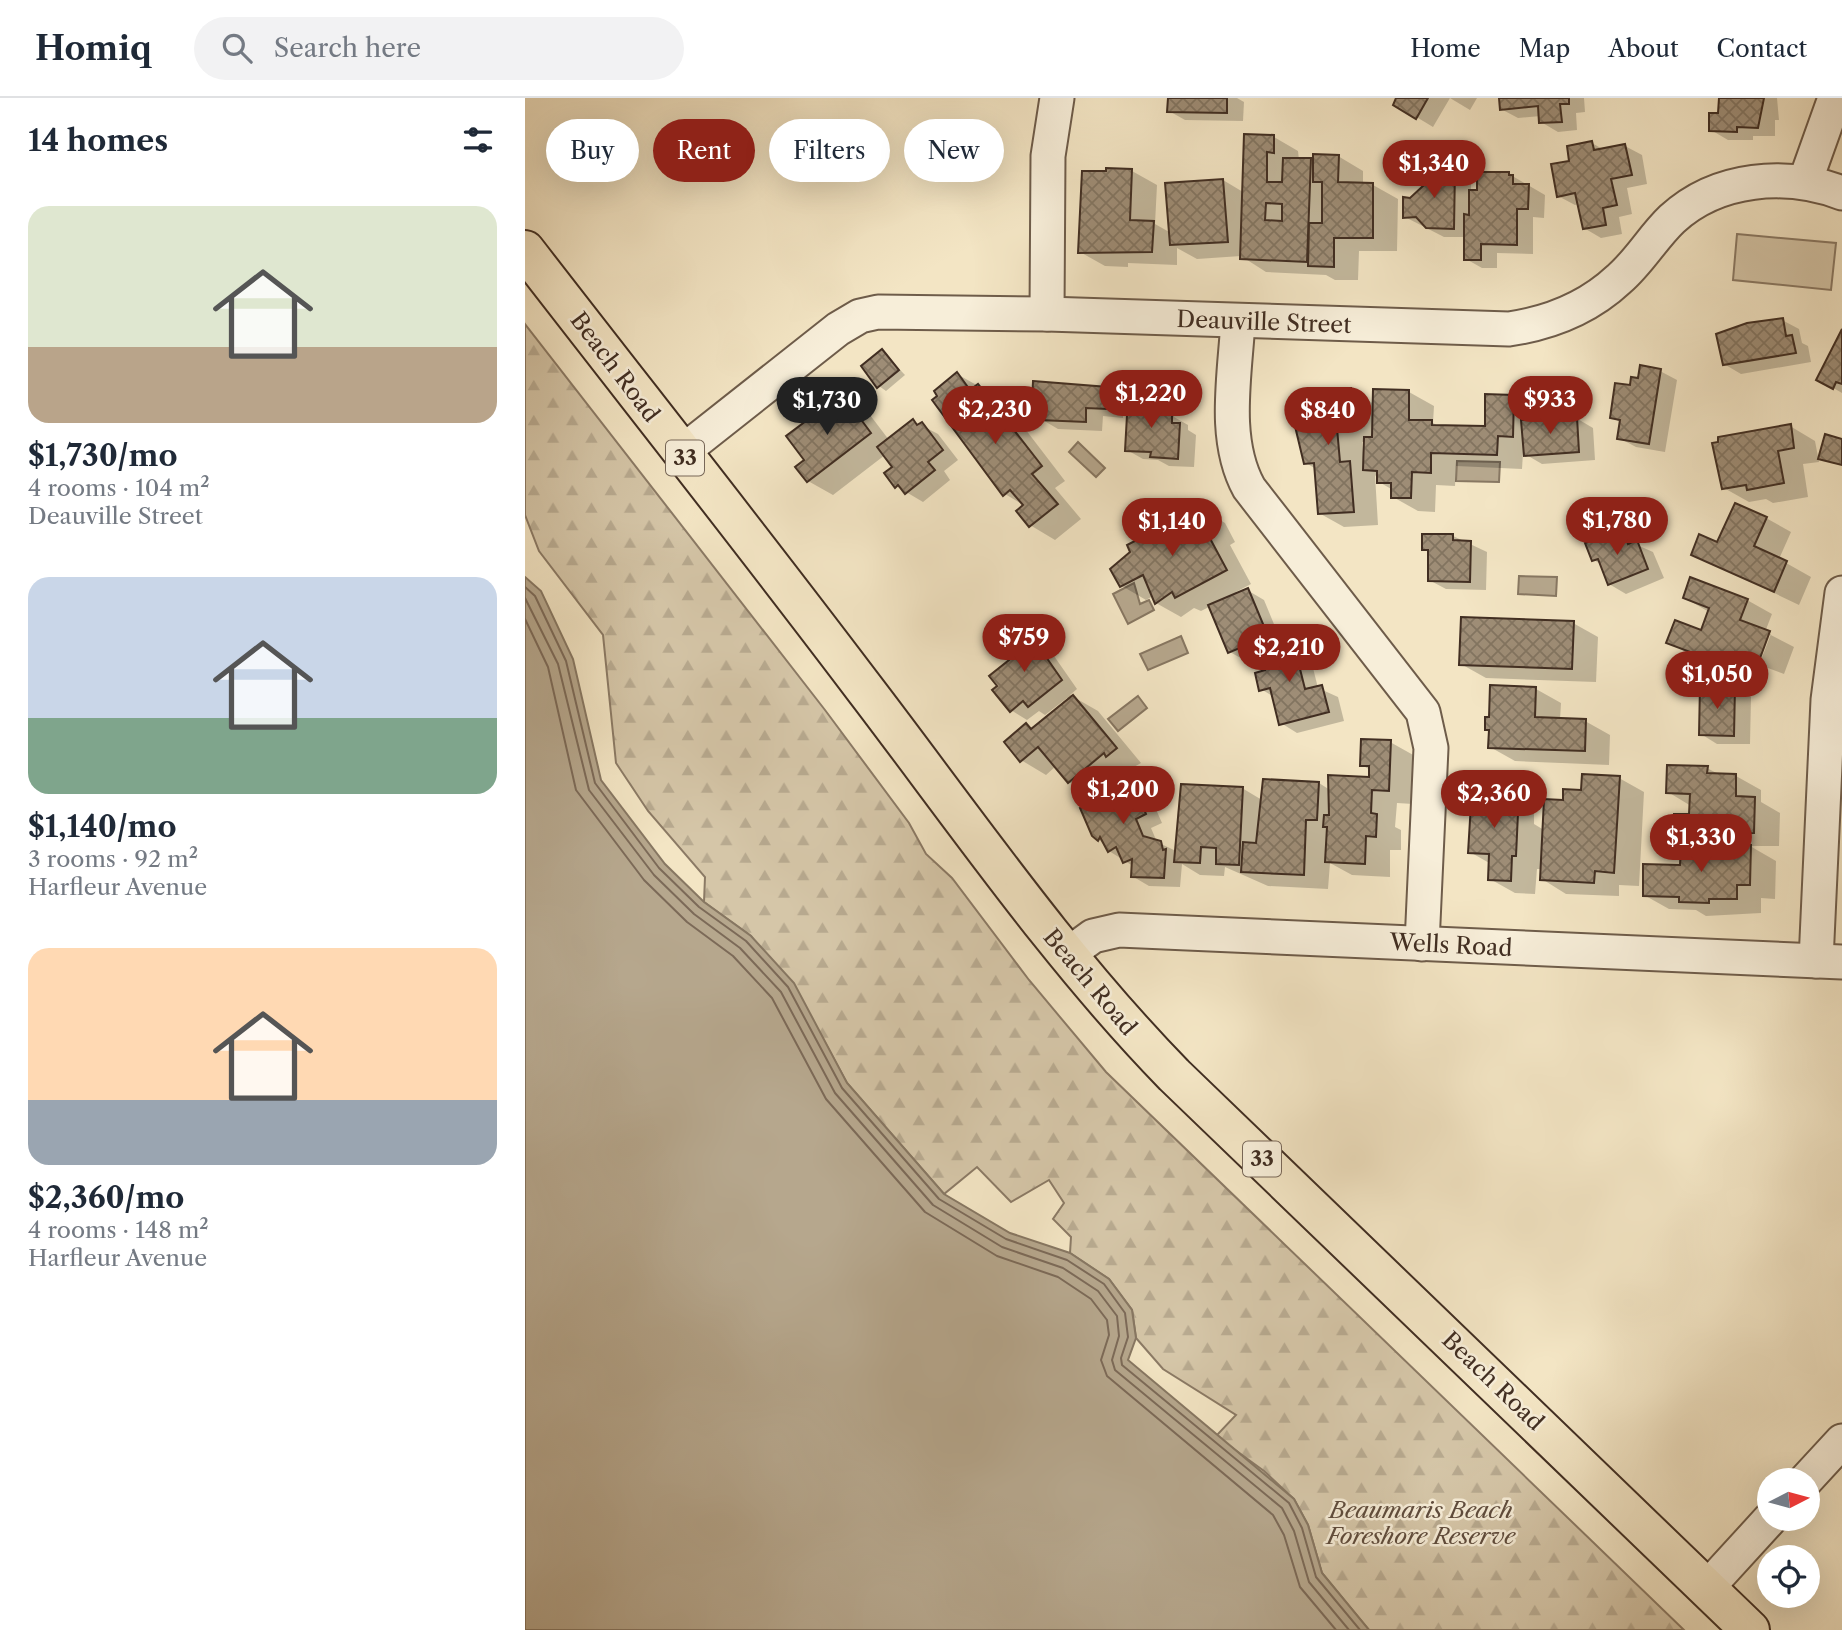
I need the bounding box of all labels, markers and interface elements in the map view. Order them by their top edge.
search box [194,17,684,80]
text: Homiq [35,28,152,69]
icon: search [218,29,256,67]
text: Search here [274,32,421,64]
text: Home [1410,34,1481,63]
text: Map [1519,34,1570,63]
text: About [1608,34,1679,63]
text: Contact [1717,34,1807,63]
chip: Buy [546,119,639,182]
chip: Rent [653,119,755,182]
chip: Filters [769,119,890,182]
chip: New [904,119,1004,182]
icon: filters [459,121,497,159]
text: 14 homes [28,122,168,159]
pin: $1,340 [1377,140,1491,200]
text: $1,340 [1399,149,1469,177]
icon: home [200,251,326,377]
street label: Deauville Street [1176,305,1352,339]
street label: Beach Road [565,306,665,428]
pin: $1,220 [1094,370,1208,430]
pin: $933 [1509,376,1591,436]
pin: $1,730 [770,378,884,437]
text: $1,220 [1115,379,1187,407]
text: $933 [1524,385,1576,413]
text: $1,730 [793,386,861,414]
pin: $2,230 [938,386,1052,446]
pin: $840 [1287,388,1369,447]
text: $2,230 [958,395,1032,423]
text: $840 [1300,396,1356,424]
text: $1,730/mo [28,437,178,474]
road number: 33 [666,440,704,476]
text: 4 rooms · 104 m² [28,474,210,502]
pin: $1,140 [1115,498,1229,558]
pin: $1,780 [1560,498,1674,557]
text: Deauville Street [28,502,203,530]
text: $1,780 [1582,506,1652,534]
text: $1,140 [1138,507,1206,535]
pin: $759 [983,614,1065,674]
icon: home [200,622,326,748]
text: $759 [998,623,1050,651]
pin: $2,210 [1232,624,1346,684]
text: $2,210 [1253,633,1325,661]
pin: $1,050 [1660,652,1774,711]
text: $1,050 [1681,660,1753,688]
pin: $1,200 [1066,766,1180,826]
pin: $2,360 [1437,770,1551,830]
text: $1,200 [1087,775,1159,803]
text: $2,360 [1457,779,1531,807]
text: $1,140/mo [28,808,177,845]
pin: $1,330 [1644,814,1758,874]
text: $1,330 [1666,823,1736,851]
text: 3 rooms · 92 m² [28,845,198,873]
text: Harfleur Avenue [28,873,207,901]
street label: Beach Road [1037,923,1143,1041]
street label: Wells Road [1388,928,1513,962]
icon: home [200,993,326,1119]
road number: 33 [1243,1142,1281,1176]
text: $2,360/mo [28,1179,184,1216]
text: 4 rooms · 148 m² [28,1216,209,1244]
text: Harfleur Avenue [28,1244,207,1272]
street label: Beach Road [1436,1326,1550,1436]
north arrow [1757,1468,1820,1531]
map controls [1757,1468,1820,1608]
park label: Beaumaris Beach Foreshore Reserve [1325,1496,1516,1550]
button: locate [1757,1545,1820,1608]

